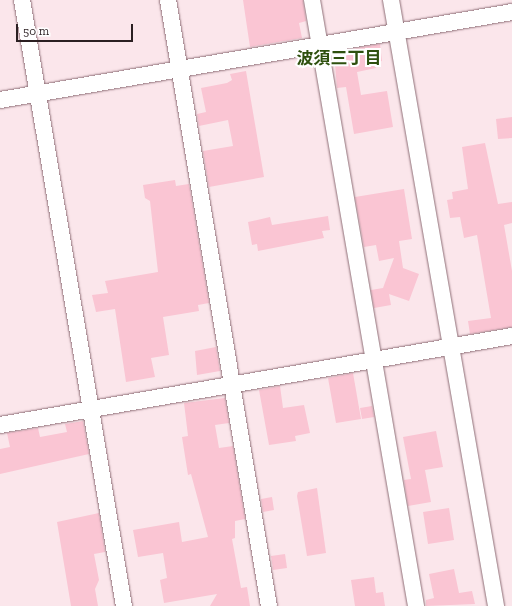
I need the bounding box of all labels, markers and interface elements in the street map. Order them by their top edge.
scale bar [18,16,135,42]
text: 50 m [23,24,49,38]
district label: 波須三丁目 [297,49,381,69]

